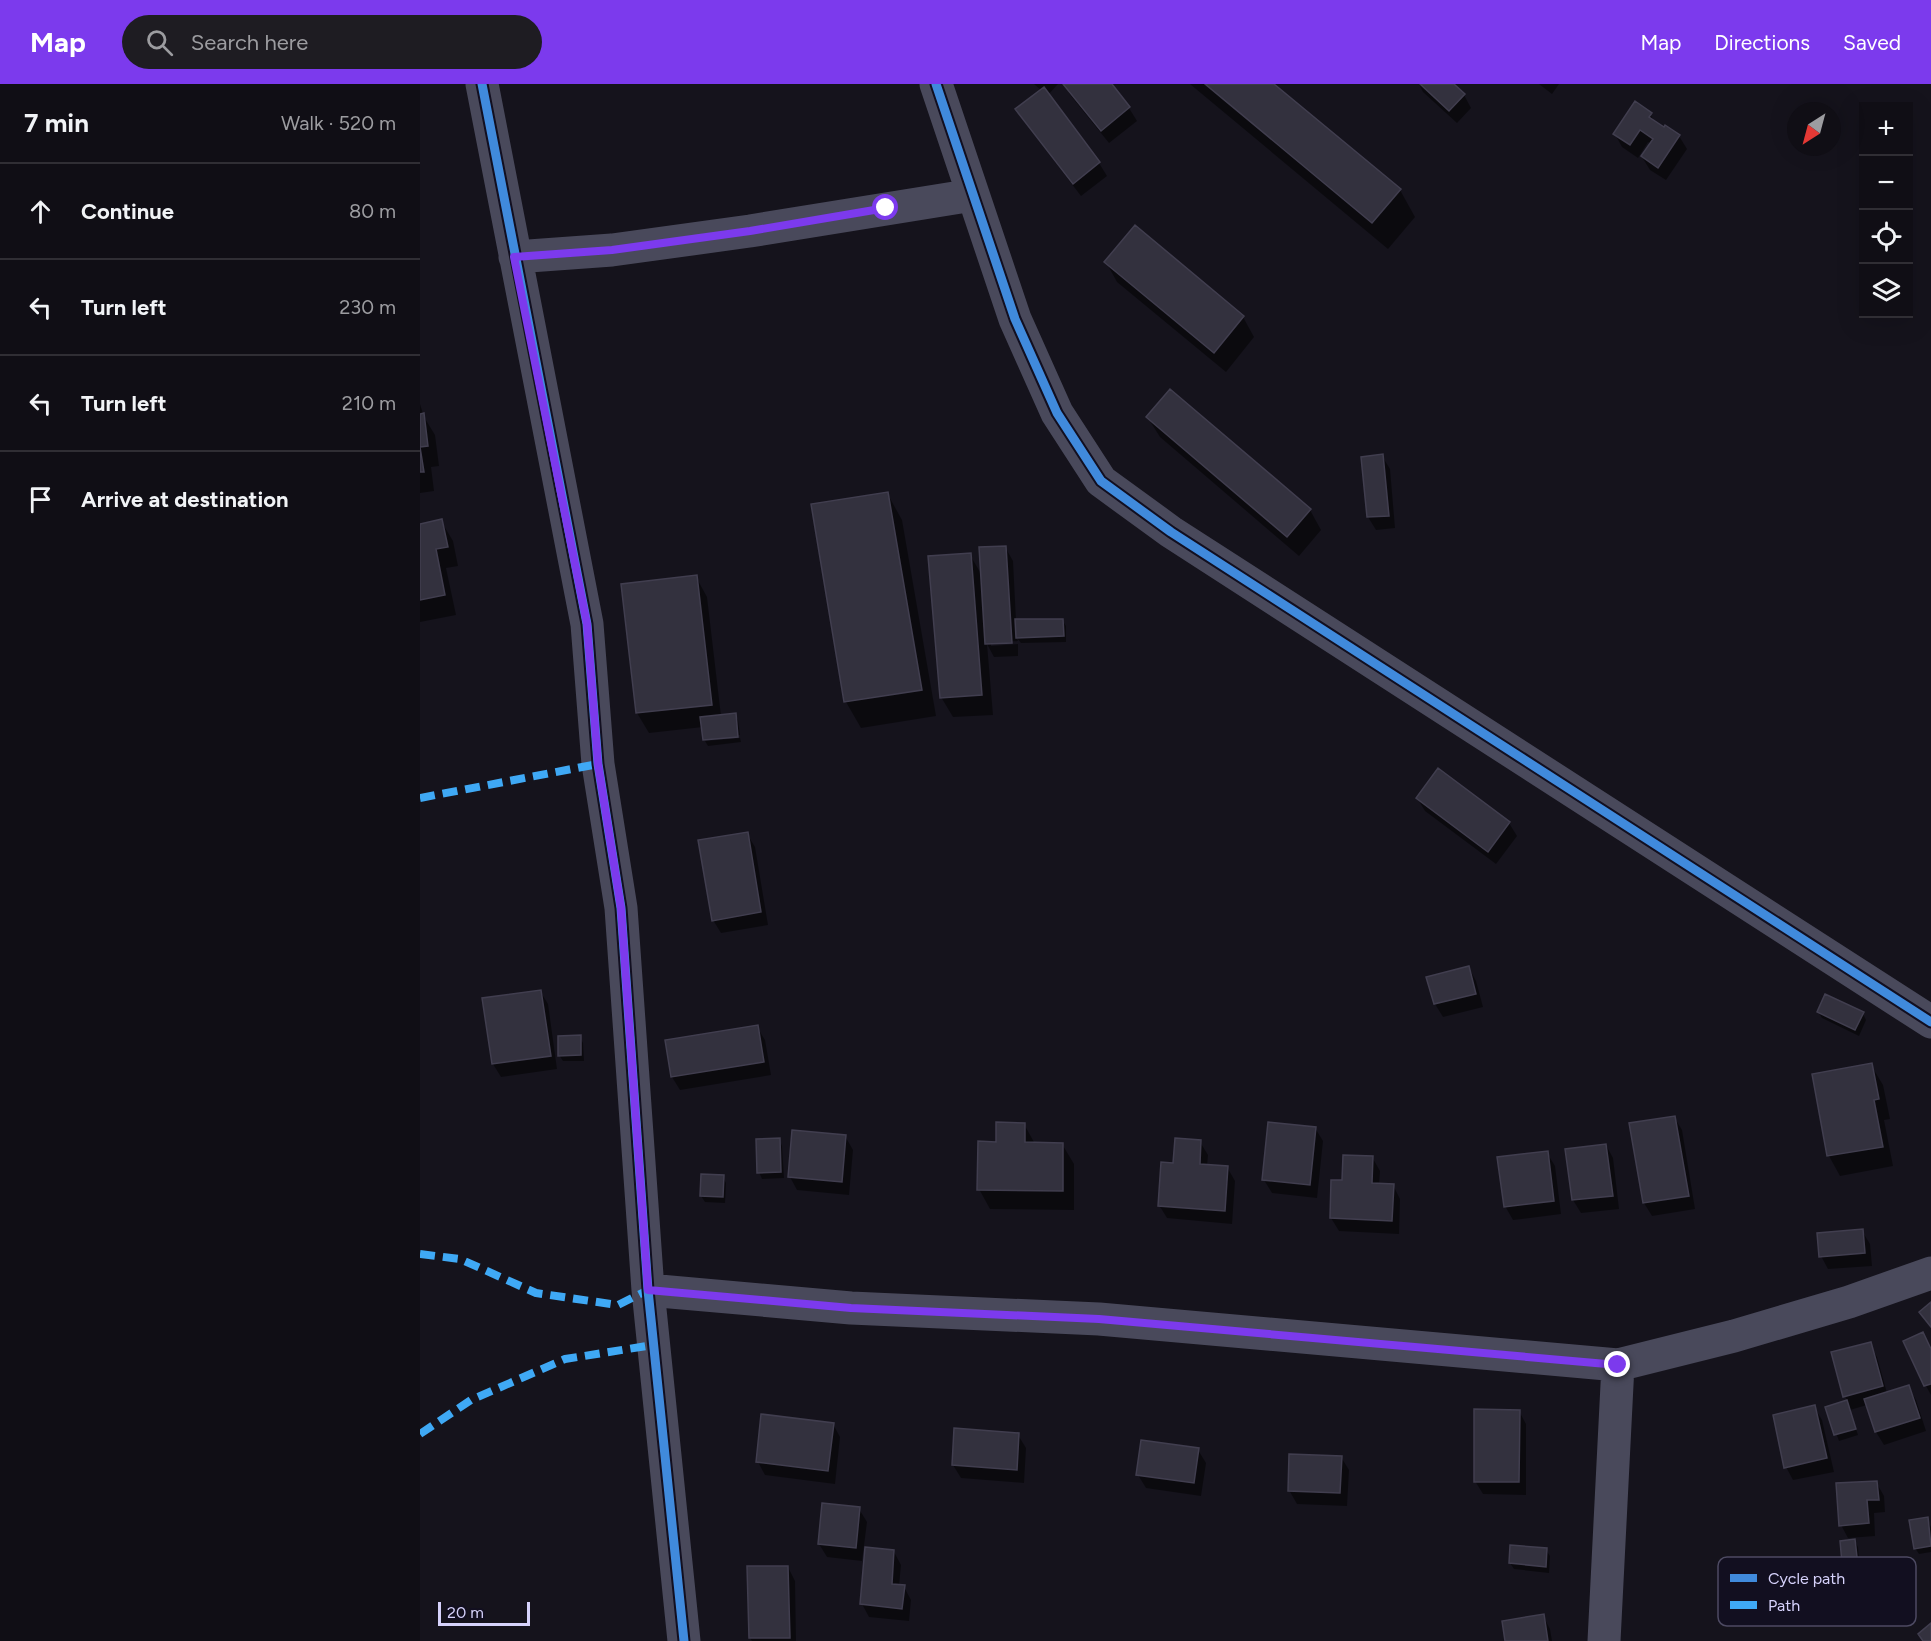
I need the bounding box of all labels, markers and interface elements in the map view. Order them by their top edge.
search box [122,15,542,69]
text: Map [30,25,86,59]
icon: search [143,26,176,59]
text: Search here [191,29,308,56]
text: Map [1640,30,1681,55]
text: Directions [1714,30,1810,55]
text: Saved [1843,30,1901,55]
north arrow [1787,102,1841,156]
map controls [1859,102,1913,318]
button: + [1859,102,1913,156]
text: 7 min [24,107,89,139]
text: Walk · 520 m [281,111,396,135]
button: − [1859,156,1913,210]
route start [872,194,898,220]
icon: ahead [24,195,57,228]
text: Continue [81,198,174,225]
text: 80 m [349,199,396,223]
button: locate [1859,210,1913,264]
button: layers [1859,264,1913,318]
icon: left [24,291,57,324]
text: Turn left [81,294,167,321]
text: 230 m [339,295,396,319]
icon: left [24,387,57,420]
text: Turn left [81,390,167,417]
text: 210 m [342,391,396,415]
icon: arrive [24,483,57,516]
text: Arrive at destination [81,486,289,513]
route end [1604,1351,1630,1377]
legend [1718,1557,1916,1626]
text: Cycle path [1768,1569,1845,1588]
text: Path [1768,1596,1800,1615]
scale bar [438,1599,530,1626]
text: 20 m [447,1603,484,1622]

